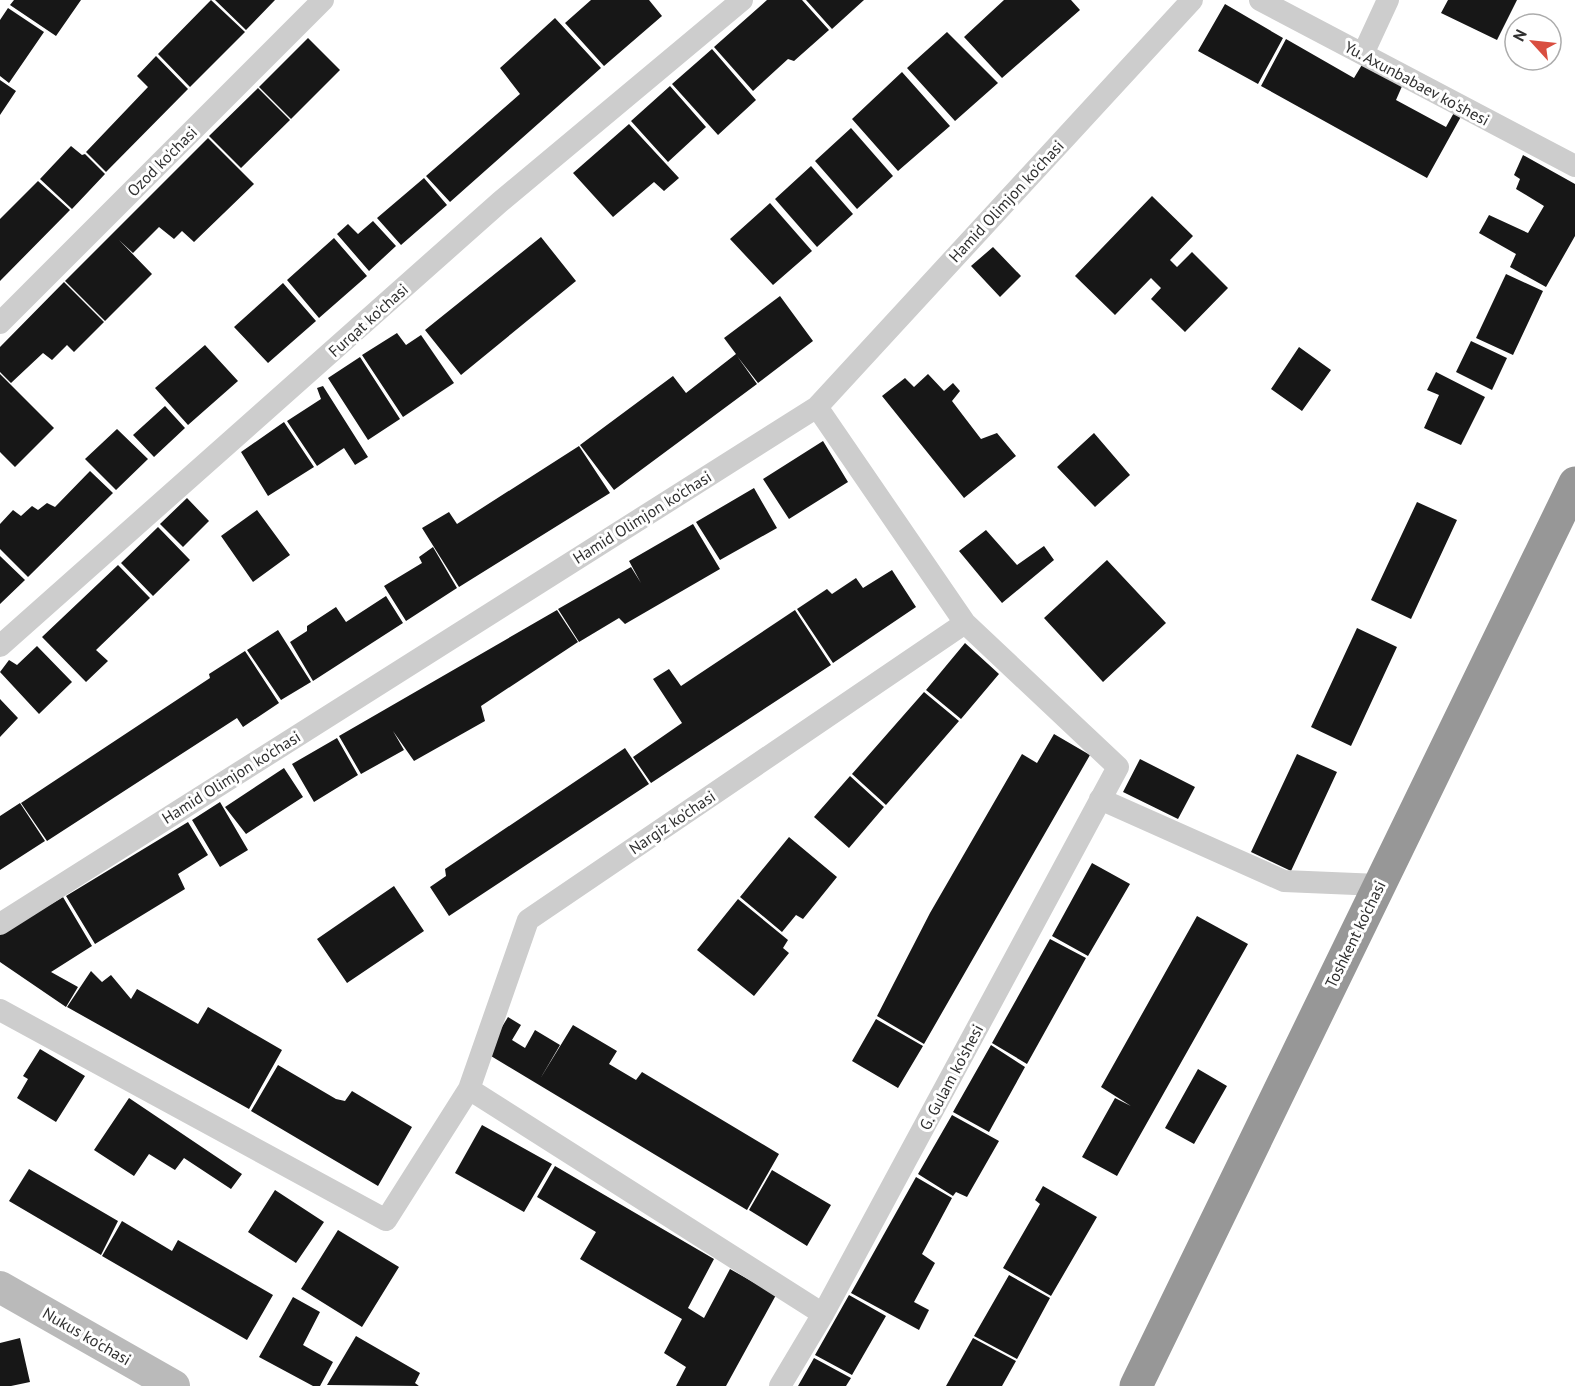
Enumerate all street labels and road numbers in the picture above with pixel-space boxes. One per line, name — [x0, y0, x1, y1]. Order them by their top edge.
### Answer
street label: Yu. Axunbabaev ko'shesi — [1341, 36, 1493, 130]
street label: Ozod ko'chasi — [123, 122, 201, 200]
street label: Hamid Olimjon ko'chasi — [944, 136, 1068, 266]
street label: Furqat ko'chasi — [324, 279, 412, 361]
street label: Hamid Olimjon ko'chasi — [569, 466, 715, 568]
street label: Hamid Olimjon ko'chasi — [158, 726, 304, 828]
street label: Nargiz ko'chasi — [625, 786, 719, 858]
street label: Toshkent ko'chasi — [1320, 877, 1390, 991]
street label: G. Gulam ko'shesi — [915, 1021, 987, 1133]
street label: Nukus ko'chasi — [39, 1303, 135, 1369]

